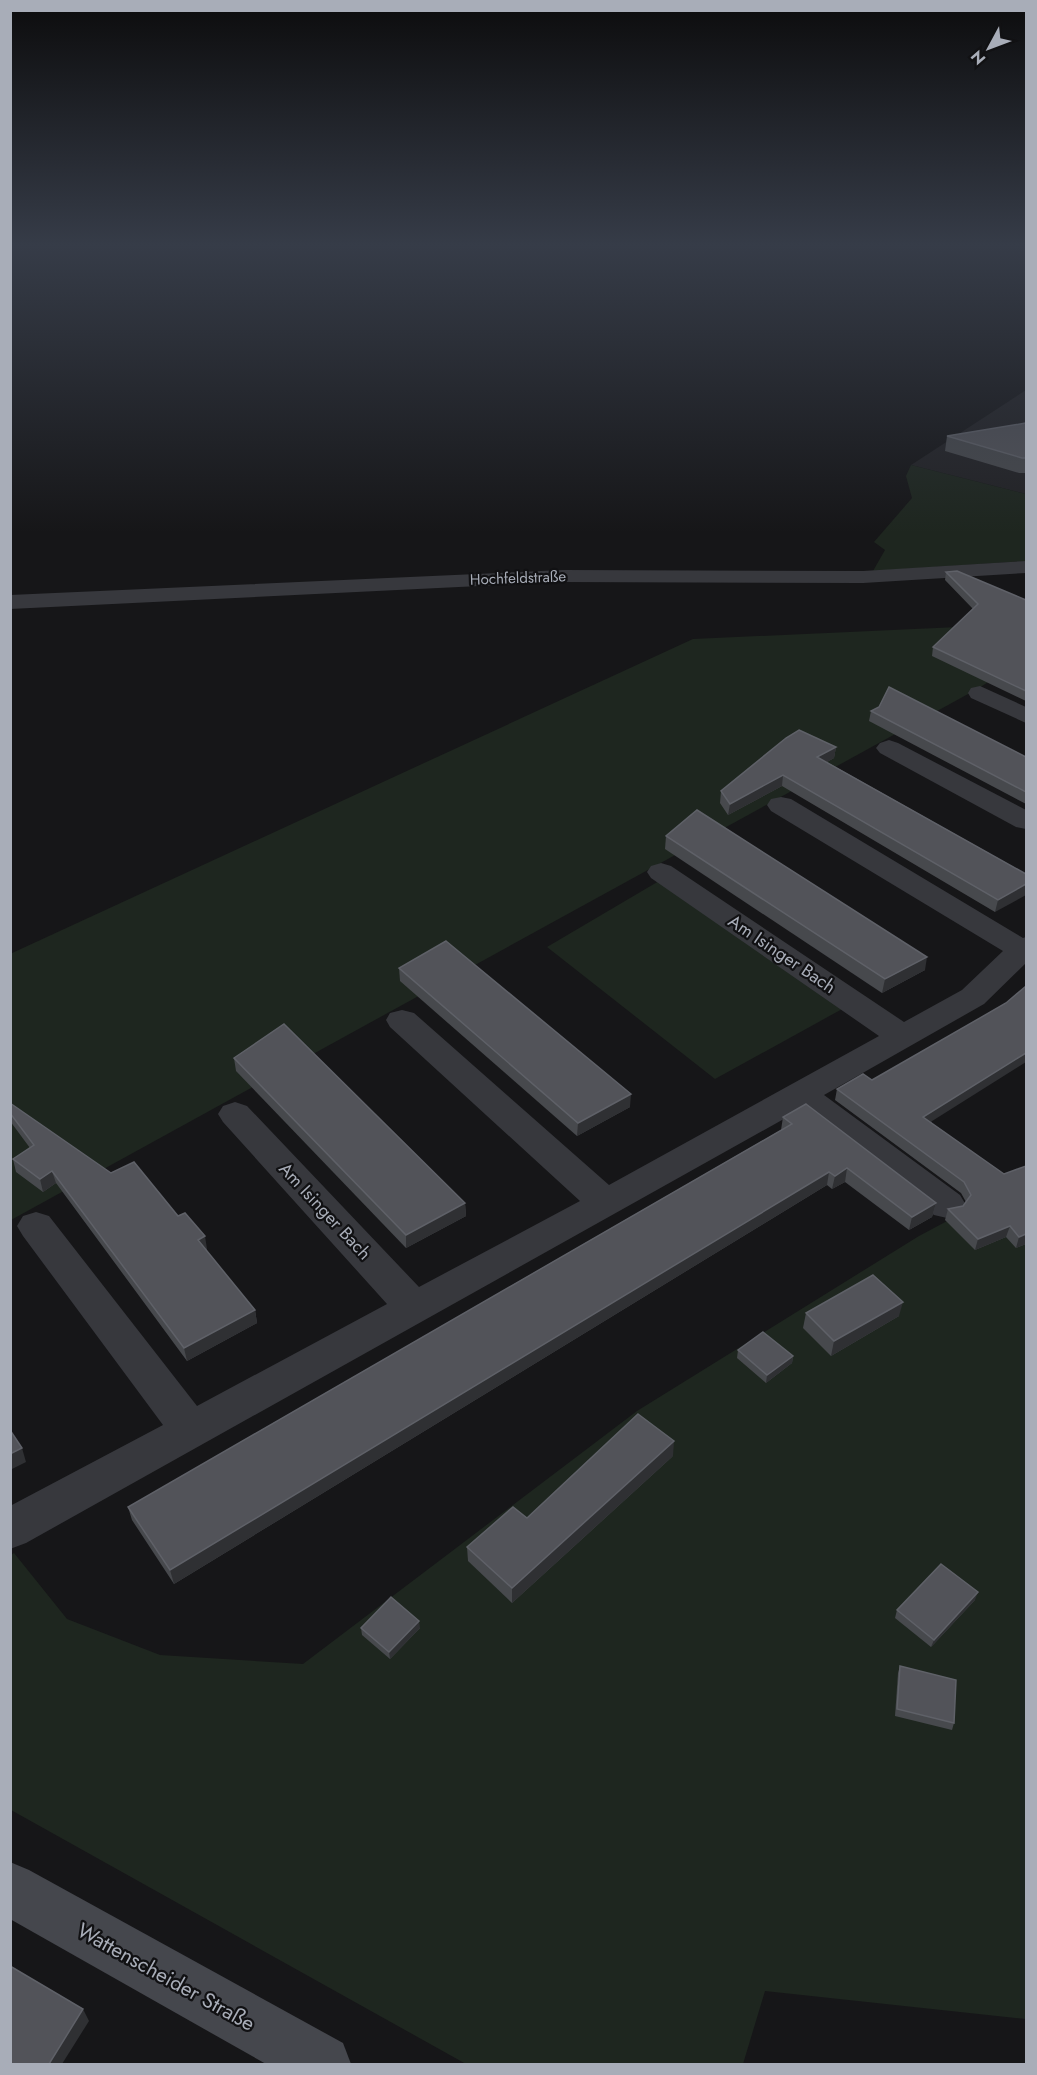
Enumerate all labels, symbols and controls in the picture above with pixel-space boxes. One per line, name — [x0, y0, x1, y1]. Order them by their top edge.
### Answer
north arrow — [959, 18, 1019, 78]
text: N — [965, 45, 991, 70]
street label: Hochfeldstraße — [470, 565, 567, 591]
street label: Am Isinger Bach — [723, 908, 841, 1000]
street label: Am Isinger Bach — [273, 1156, 377, 1266]
street label: Wattenscheider Straße — [72, 1916, 261, 2039]

